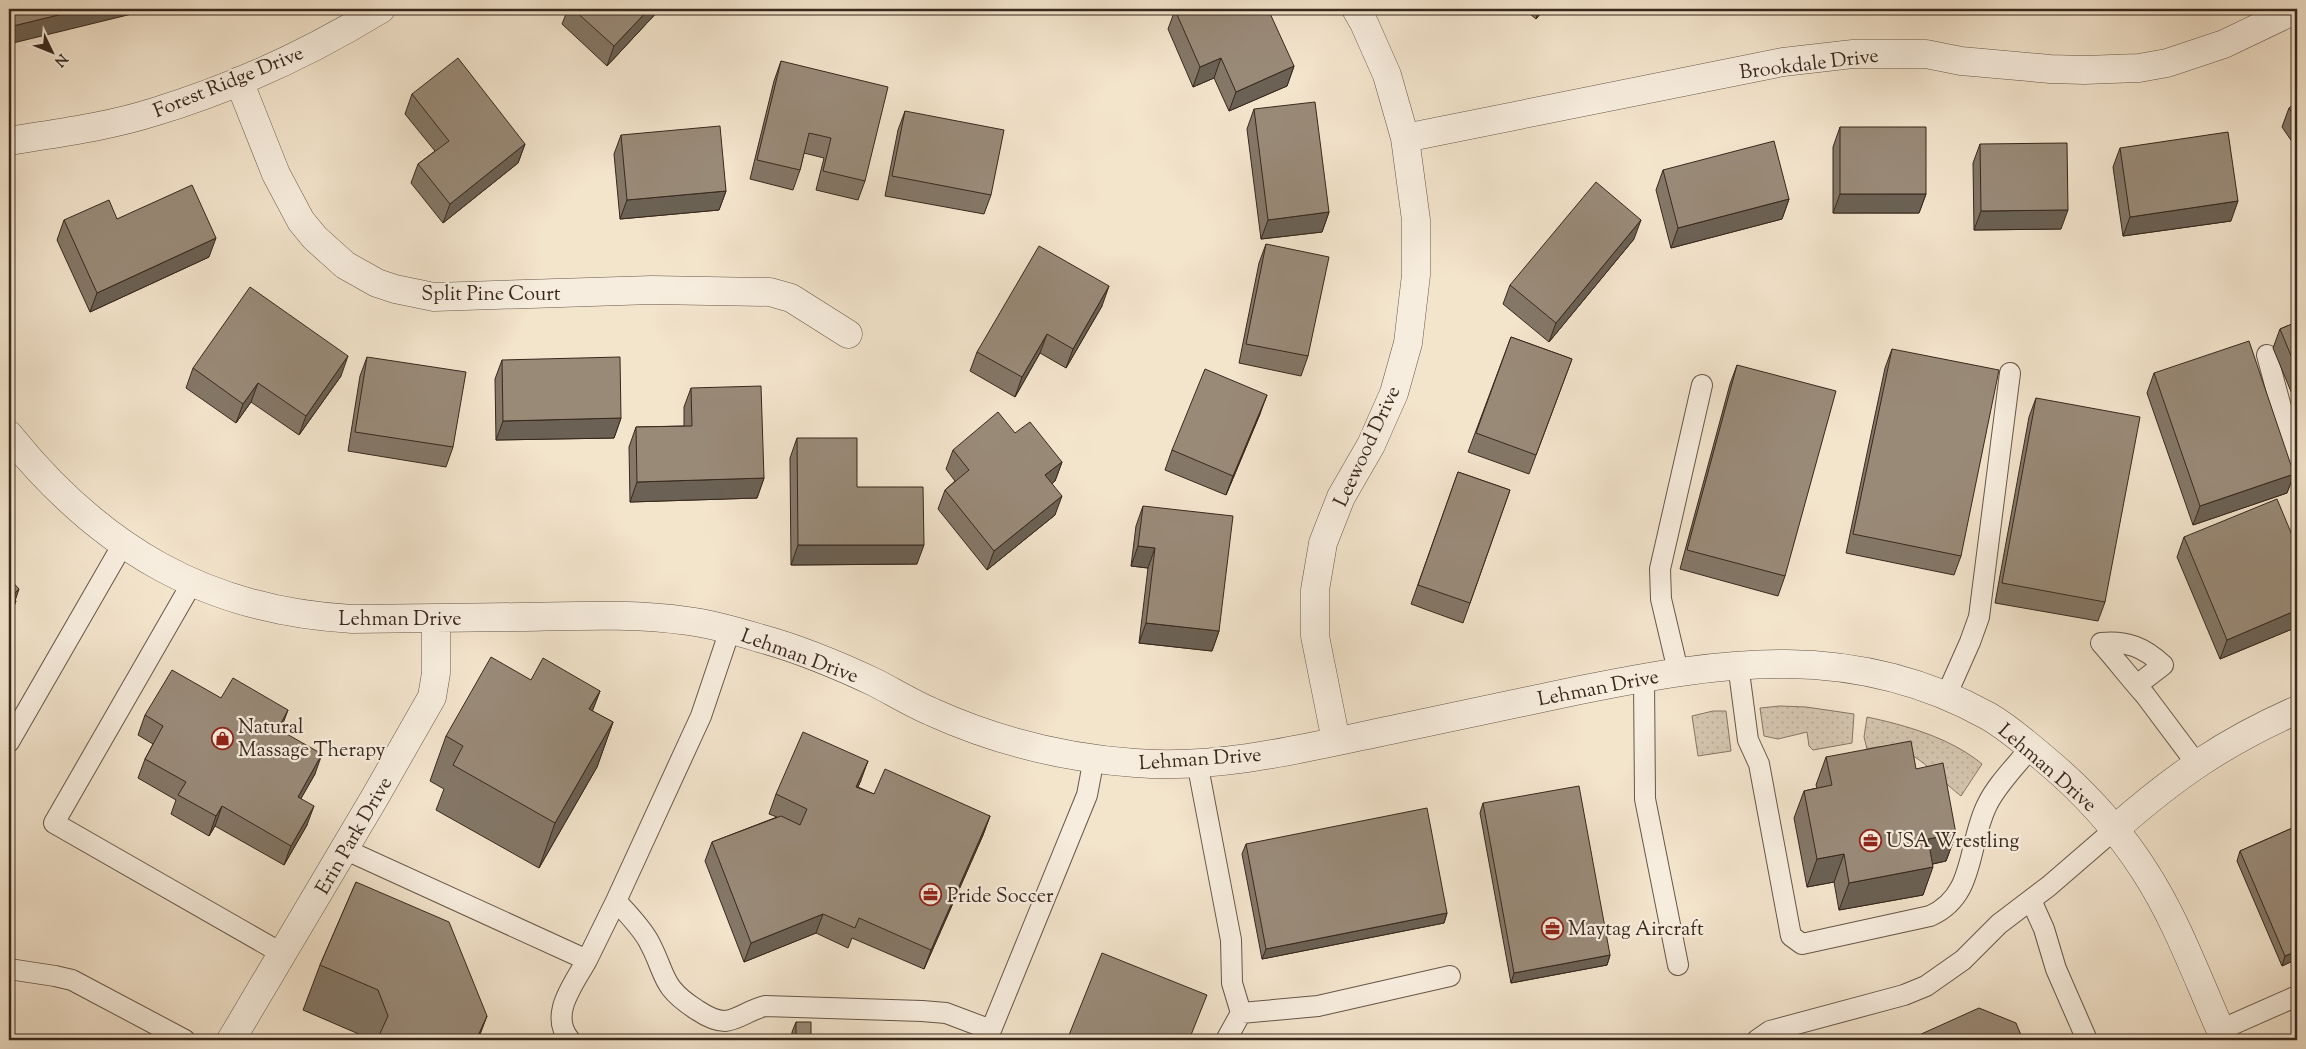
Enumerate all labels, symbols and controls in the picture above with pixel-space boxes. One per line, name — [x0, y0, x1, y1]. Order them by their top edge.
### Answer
north arrow — [28, 28, 78, 78]
street label: Forest Ridge Drive — [149, 40, 308, 127]
street label: Brookdale Drive — [1738, 43, 1881, 88]
text: N — [49, 49, 71, 70]
street label: Split Pine Court — [421, 281, 561, 310]
street label: Leewood Drive — [1328, 382, 1409, 512]
street label: Lehman Drive — [339, 606, 461, 635]
street label: Lehman Drive — [736, 623, 862, 692]
street label: Lehman Drive — [1535, 663, 1662, 715]
place label: Natural Massage Therapy — [238, 714, 385, 766]
street label: Lehman Drive — [1990, 718, 2102, 820]
shop icon: Natural Massage Therapy — [210, 726, 234, 750]
street label: Lehman Drive — [1138, 742, 1263, 779]
street label: Erin Park Drive — [310, 772, 401, 901]
office icon: USA Wrestling — [1858, 828, 1882, 852]
place label: USA Wrestling — [1886, 828, 2020, 857]
office icon: Pride Soccer — [919, 883, 943, 907]
place label: Pride Soccer — [947, 883, 1054, 912]
office icon: Maytag Aircraft — [1540, 916, 1564, 940]
place label: Maytag Aircraft — [1568, 916, 1704, 945]

